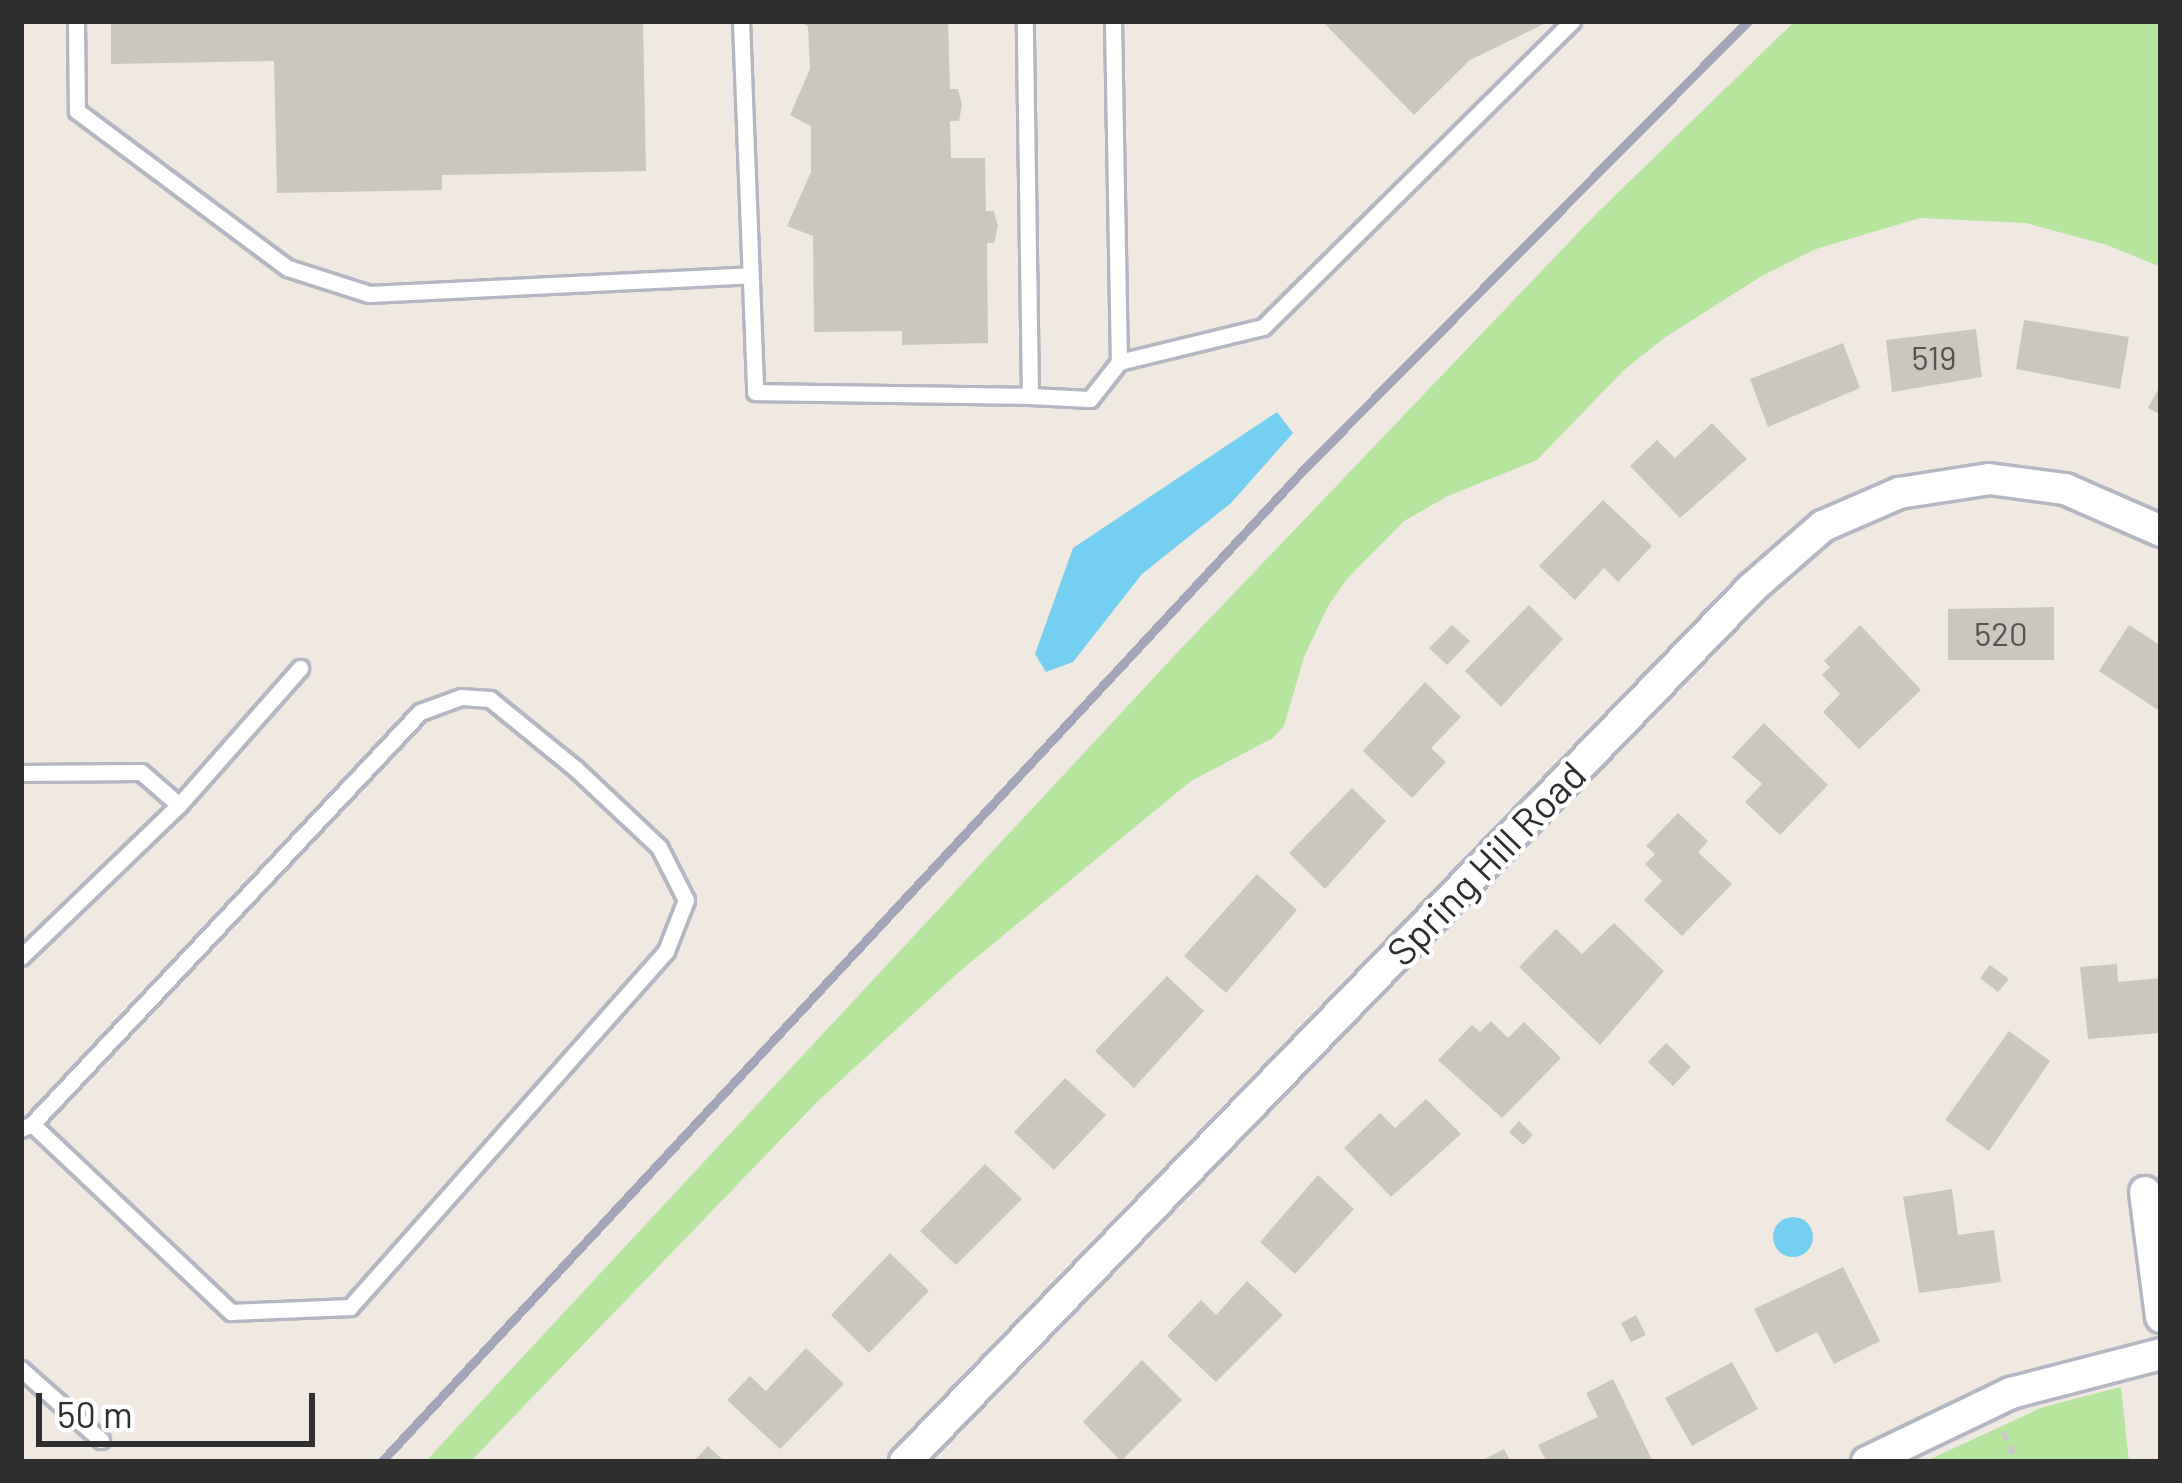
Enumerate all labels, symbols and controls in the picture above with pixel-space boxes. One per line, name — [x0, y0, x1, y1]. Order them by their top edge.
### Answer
house number: 519 — [1912, 338, 1956, 378]
house number: 520 — [1974, 614, 2028, 654]
street label: Spring Hill Road — [1377, 751, 1595, 975]
scale bar — [42, 1369, 321, 1443]
text: 50 m — [57, 1392, 133, 1435]

